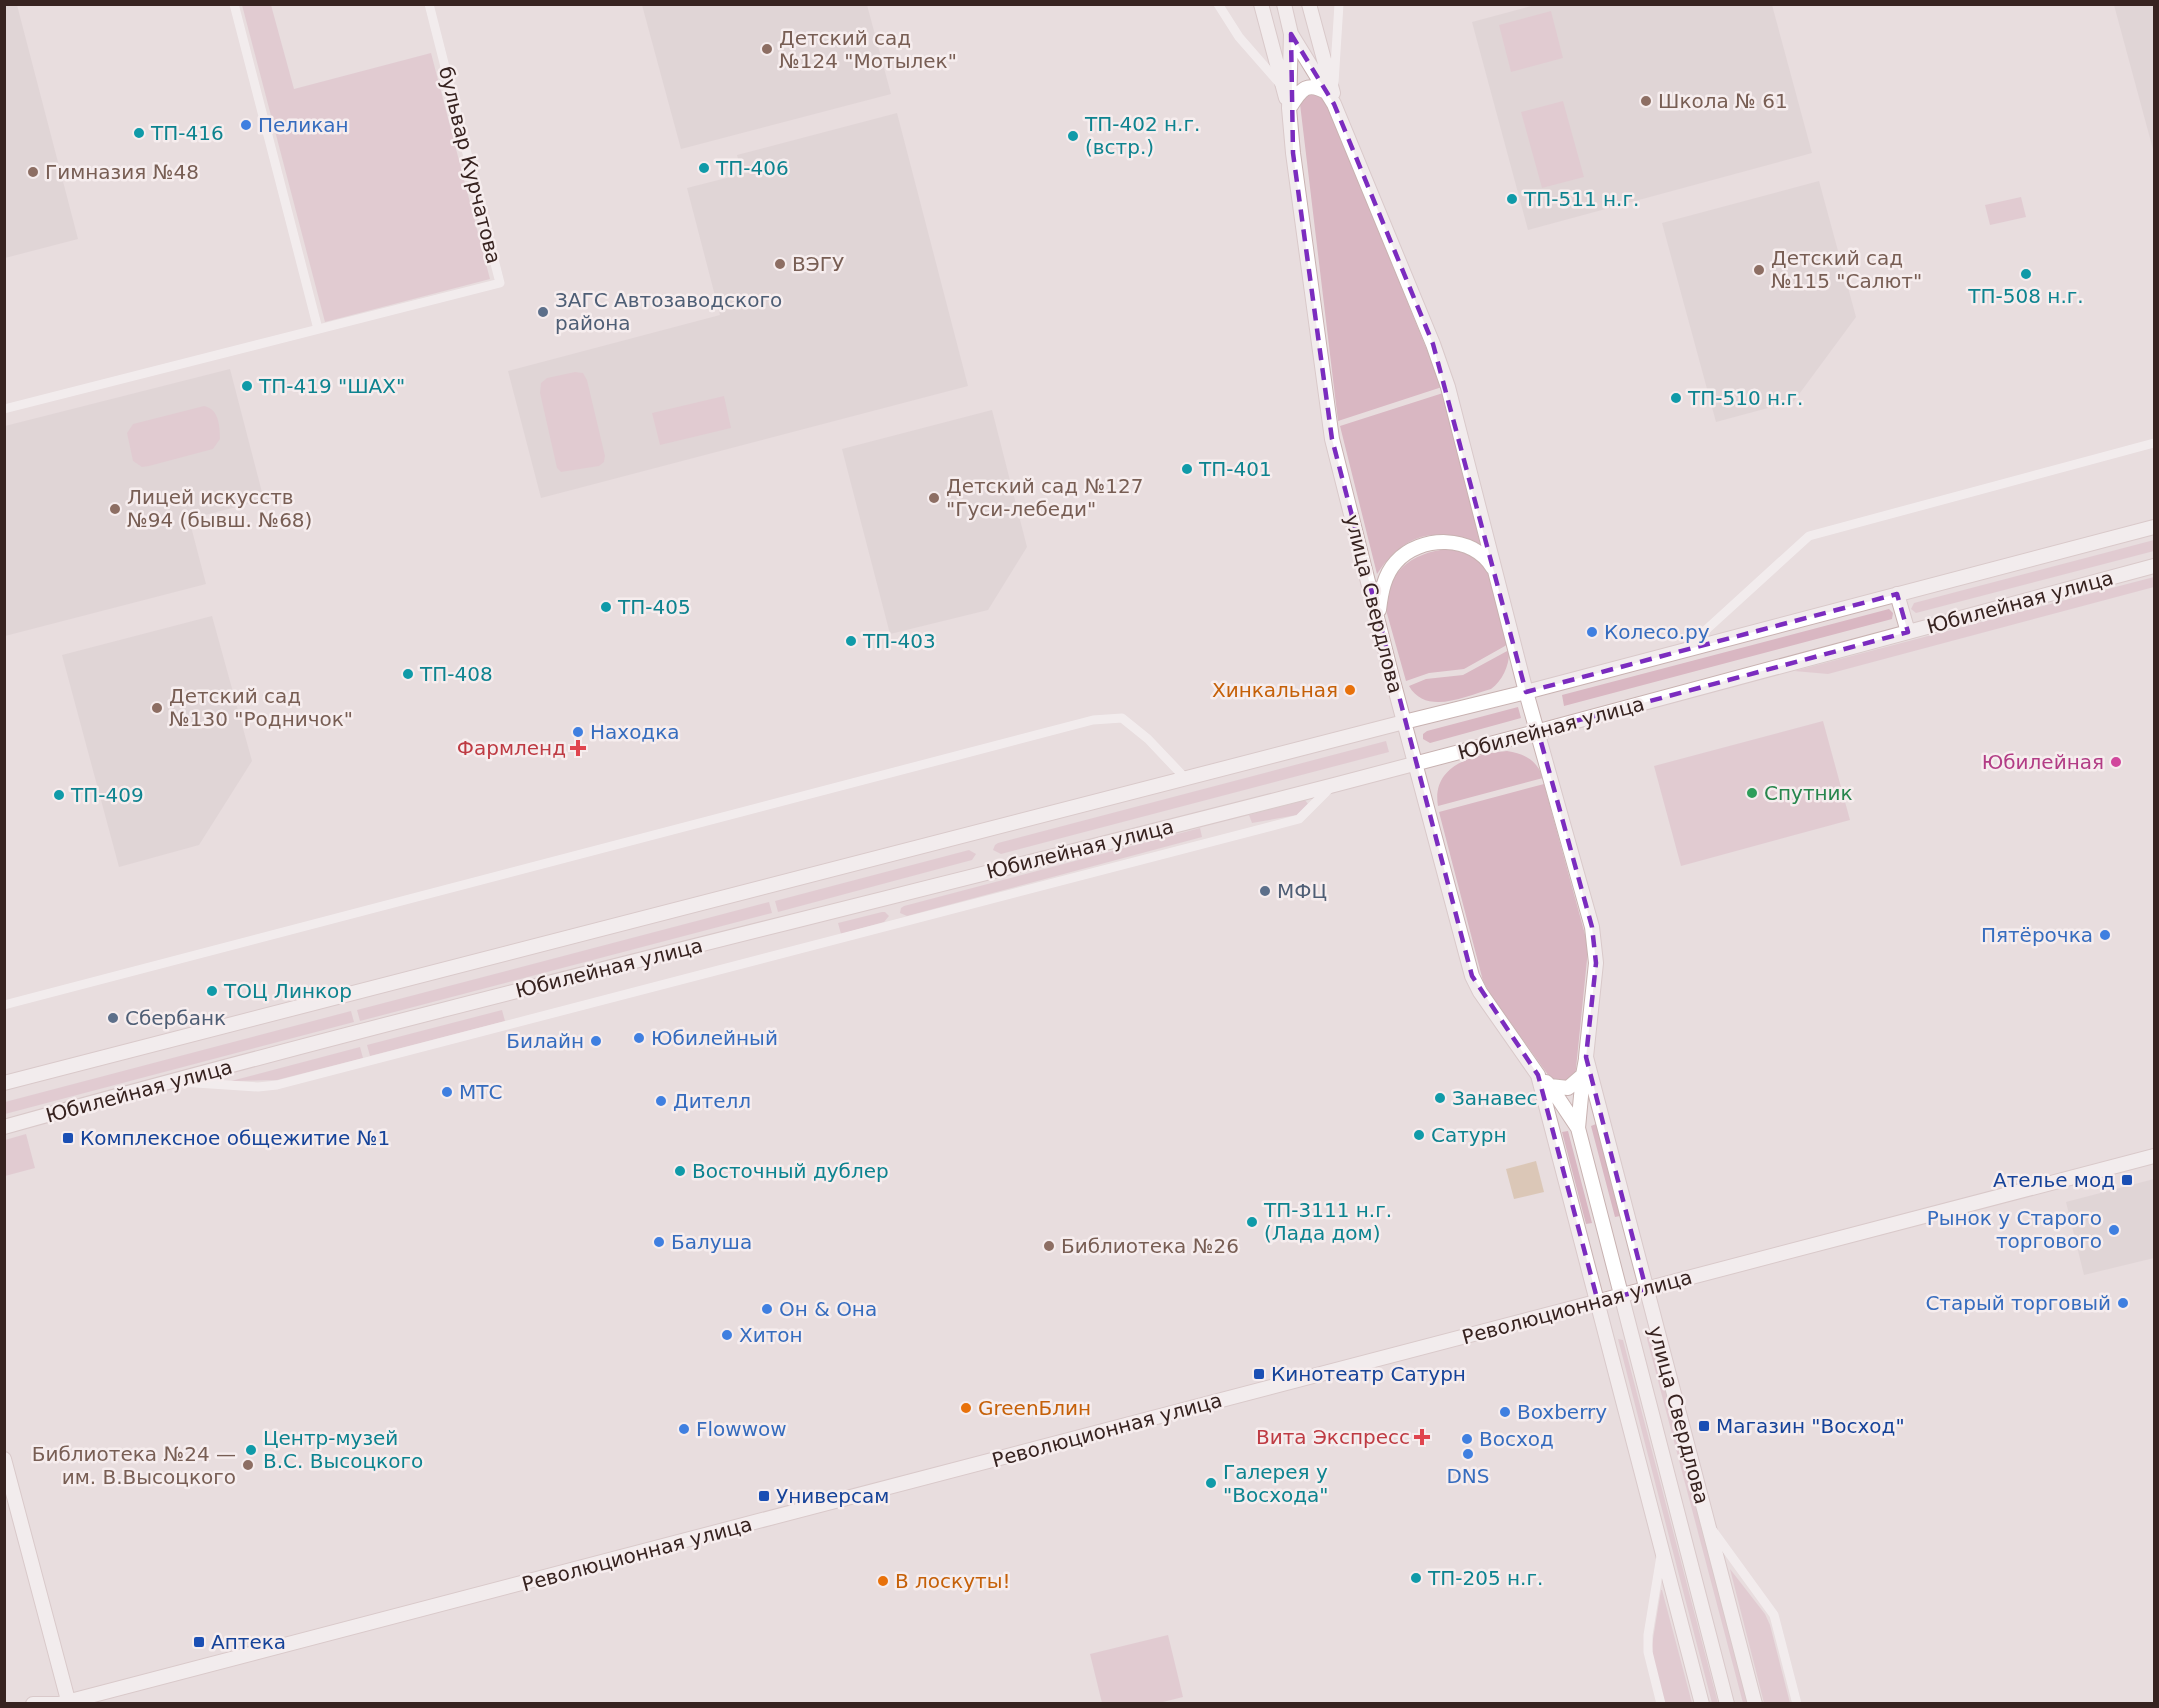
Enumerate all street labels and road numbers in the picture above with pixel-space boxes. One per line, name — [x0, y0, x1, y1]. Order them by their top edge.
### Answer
street label: бульвар Курчатова — [434, 64, 506, 266]
street label: улица Свердлова — [1340, 512, 1408, 696]
street label: Юбилейная улица — [1924, 566, 2116, 638]
street label: Юбилейная улица — [1455, 692, 1647, 764]
street label: Юбилейная улица — [984, 814, 1176, 884]
street label: Юбилейная улица — [513, 933, 705, 1003]
street label: Юбилейная улица — [43, 1055, 235, 1127]
street label: Революционная улица — [1459, 1265, 1695, 1349]
street label: улица Свердлова — [1644, 1323, 1714, 1507]
street label: Революционная улица — [989, 1388, 1225, 1472]
street label: Революционная улица — [519, 1512, 755, 1596]

